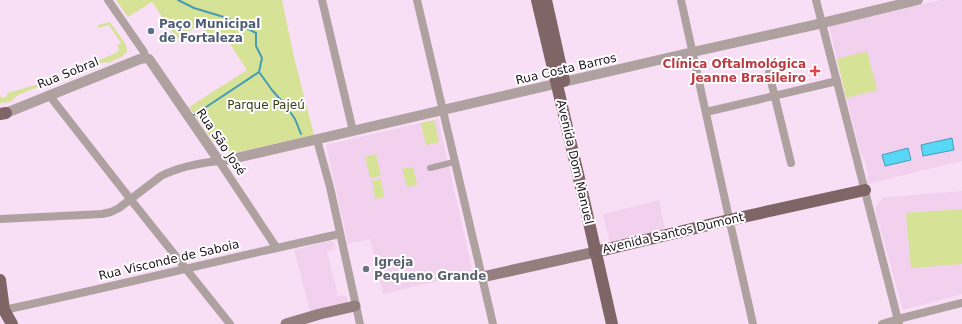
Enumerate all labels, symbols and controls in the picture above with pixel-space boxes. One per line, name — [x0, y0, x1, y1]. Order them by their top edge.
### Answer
place label: Paço Municipal de Fortaleza — [159, 17, 260, 45]
marker: Paço Municipal de Fortaleza — [146, 26, 156, 36]
street label: Rua Costa Barros — [514, 51, 618, 87]
street label: Rua Sobral — [35, 54, 101, 92]
place label: Clínica Oftalmológica Jeanne Brasileiro — [663, 57, 806, 85]
marker: Clínica Oftalmológica Jeanne Brasileiro — [809, 65, 821, 77]
park label: Parque Pajeú — [227, 98, 305, 112]
street label: Avenida Dom Manuel — [554, 98, 596, 226]
street label: Rua São José — [194, 106, 248, 178]
street label: Avenida Santos Dumont — [601, 210, 745, 256]
street label: Rua Visconde de Saboia — [97, 237, 241, 283]
place label: Igreja Pequeno Grande — [374, 255, 486, 283]
marker: Igreja Pequeno Grande — [361, 264, 371, 274]

